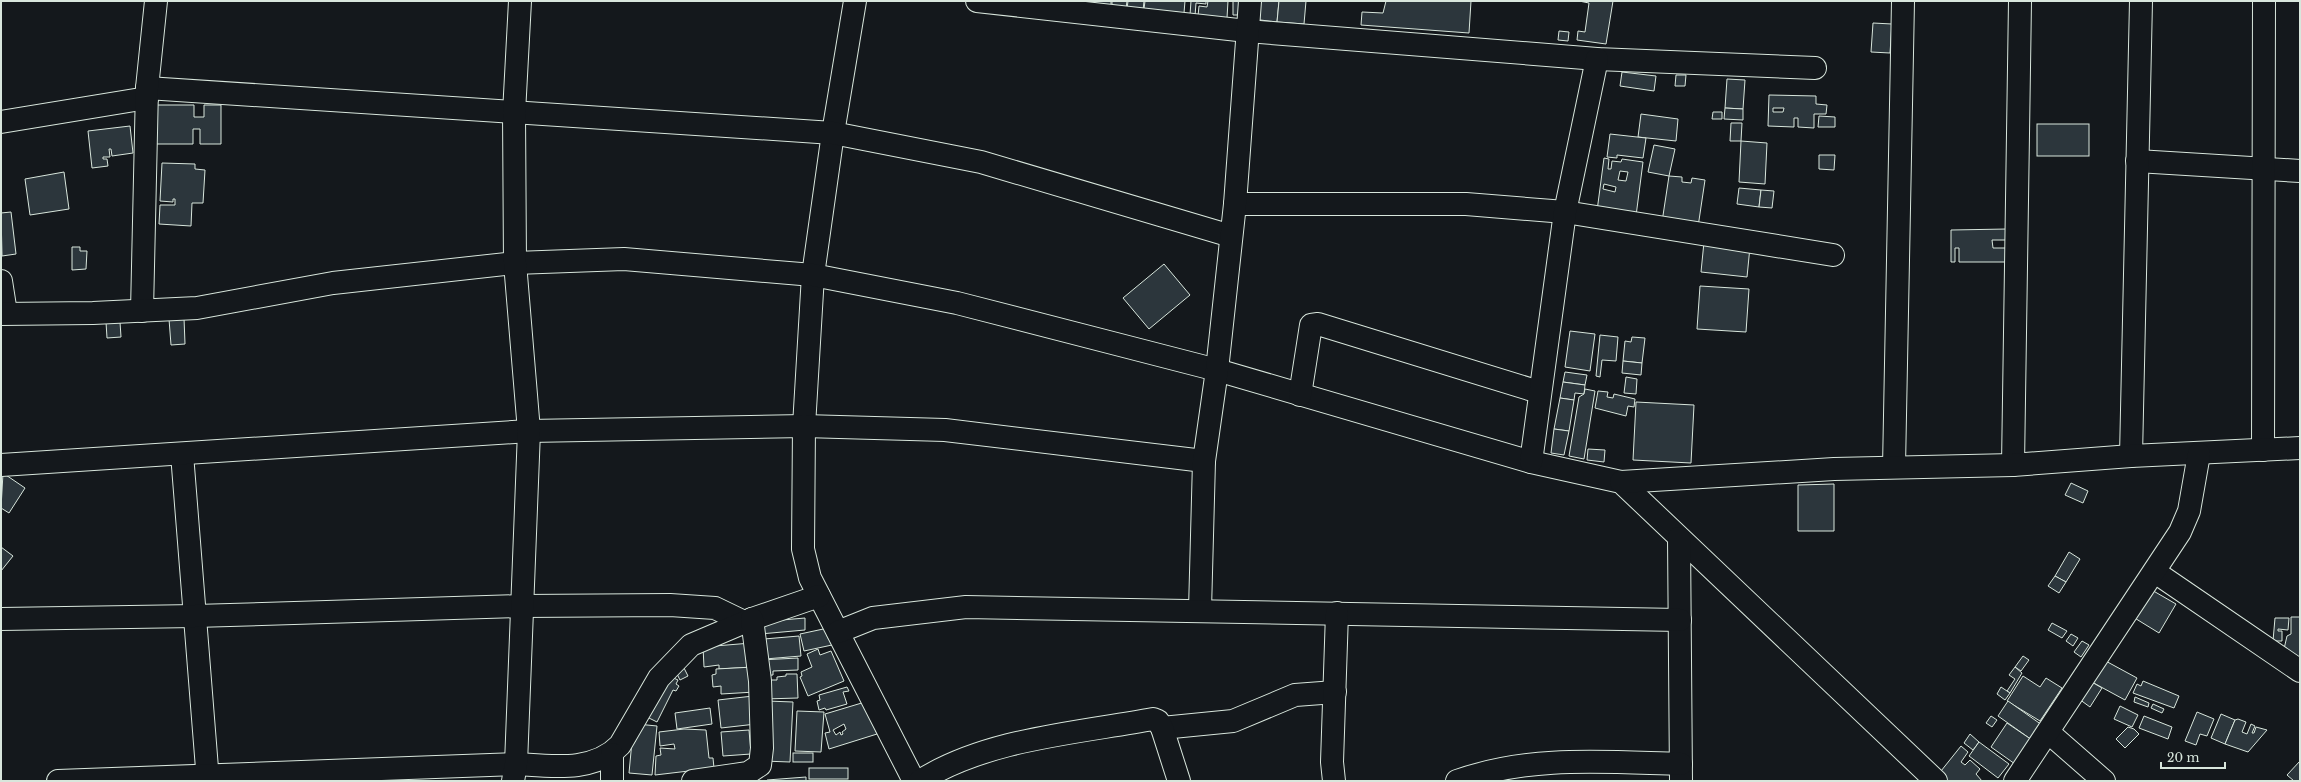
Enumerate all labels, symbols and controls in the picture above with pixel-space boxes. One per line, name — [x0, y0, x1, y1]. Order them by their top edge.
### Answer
scale bar — [2161, 744, 2225, 770]
text: 20 m — [2167, 750, 2199, 765]

